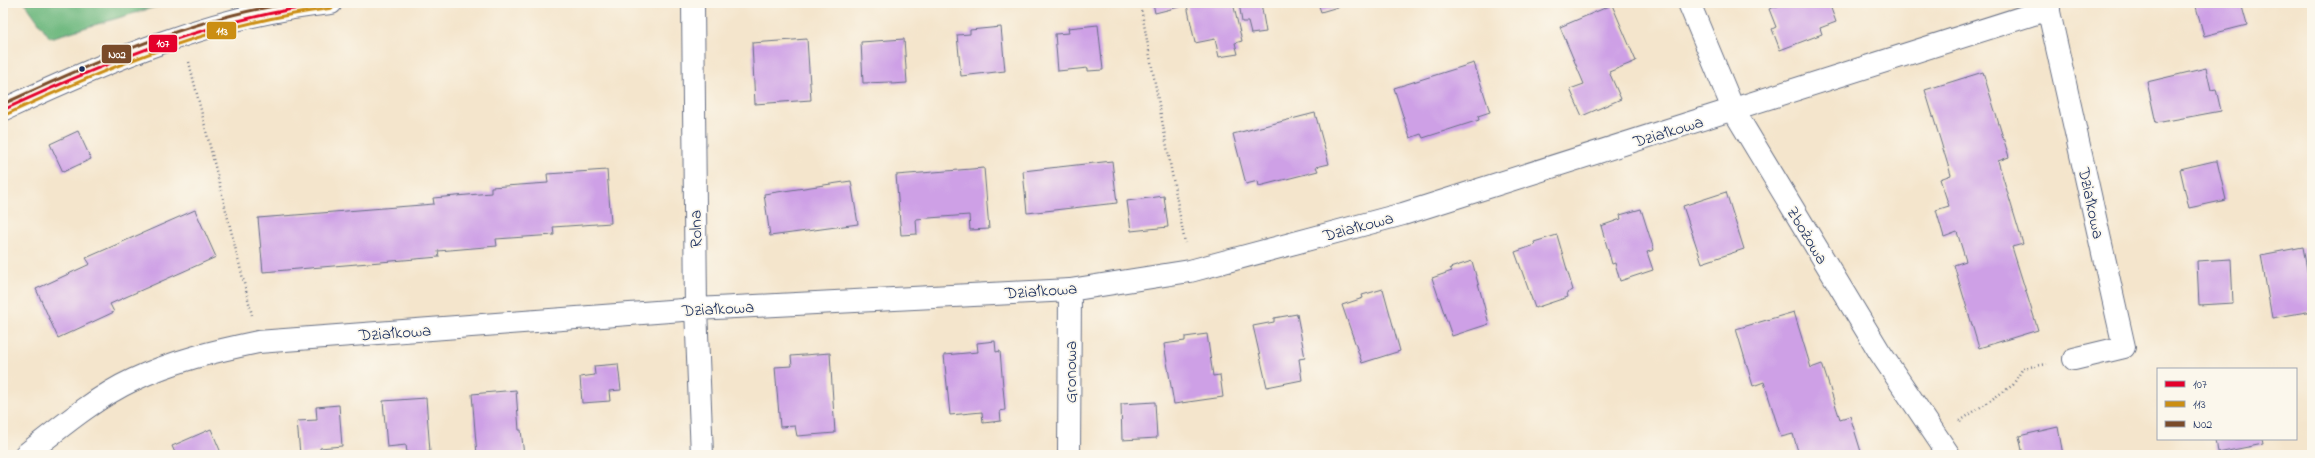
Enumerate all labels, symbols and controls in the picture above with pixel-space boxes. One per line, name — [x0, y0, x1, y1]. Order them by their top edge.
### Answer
line badge: 113 — [206, 21, 237, 40]
text: 113 — [216, 24, 228, 40]
line badge: 107 — [148, 34, 178, 53]
text: 107 — [157, 36, 170, 52]
line badge: N02 — [101, 44, 132, 64]
text: N02 — [108, 47, 126, 63]
unlabelled marker — [77, 64, 87, 74]
street label: Działkowa — [1629, 110, 1707, 155]
street label: Działkowa — [2071, 164, 2110, 241]
street label: Zbożowa — [1780, 202, 1834, 270]
street label: Działkowa — [1319, 206, 1397, 249]
street label: Rolna — [684, 210, 709, 248]
street label: Działkowa — [1003, 277, 1078, 307]
street label: Działkowa — [680, 295, 755, 324]
street label: Działkowa — [357, 319, 432, 349]
street label: Gronowa — [1059, 341, 1084, 403]
legend — [2157, 368, 2297, 440]
text: 107 — [2193, 376, 2207, 394]
text: 113 — [2193, 396, 2206, 414]
text: N02 — [2193, 416, 2212, 434]

